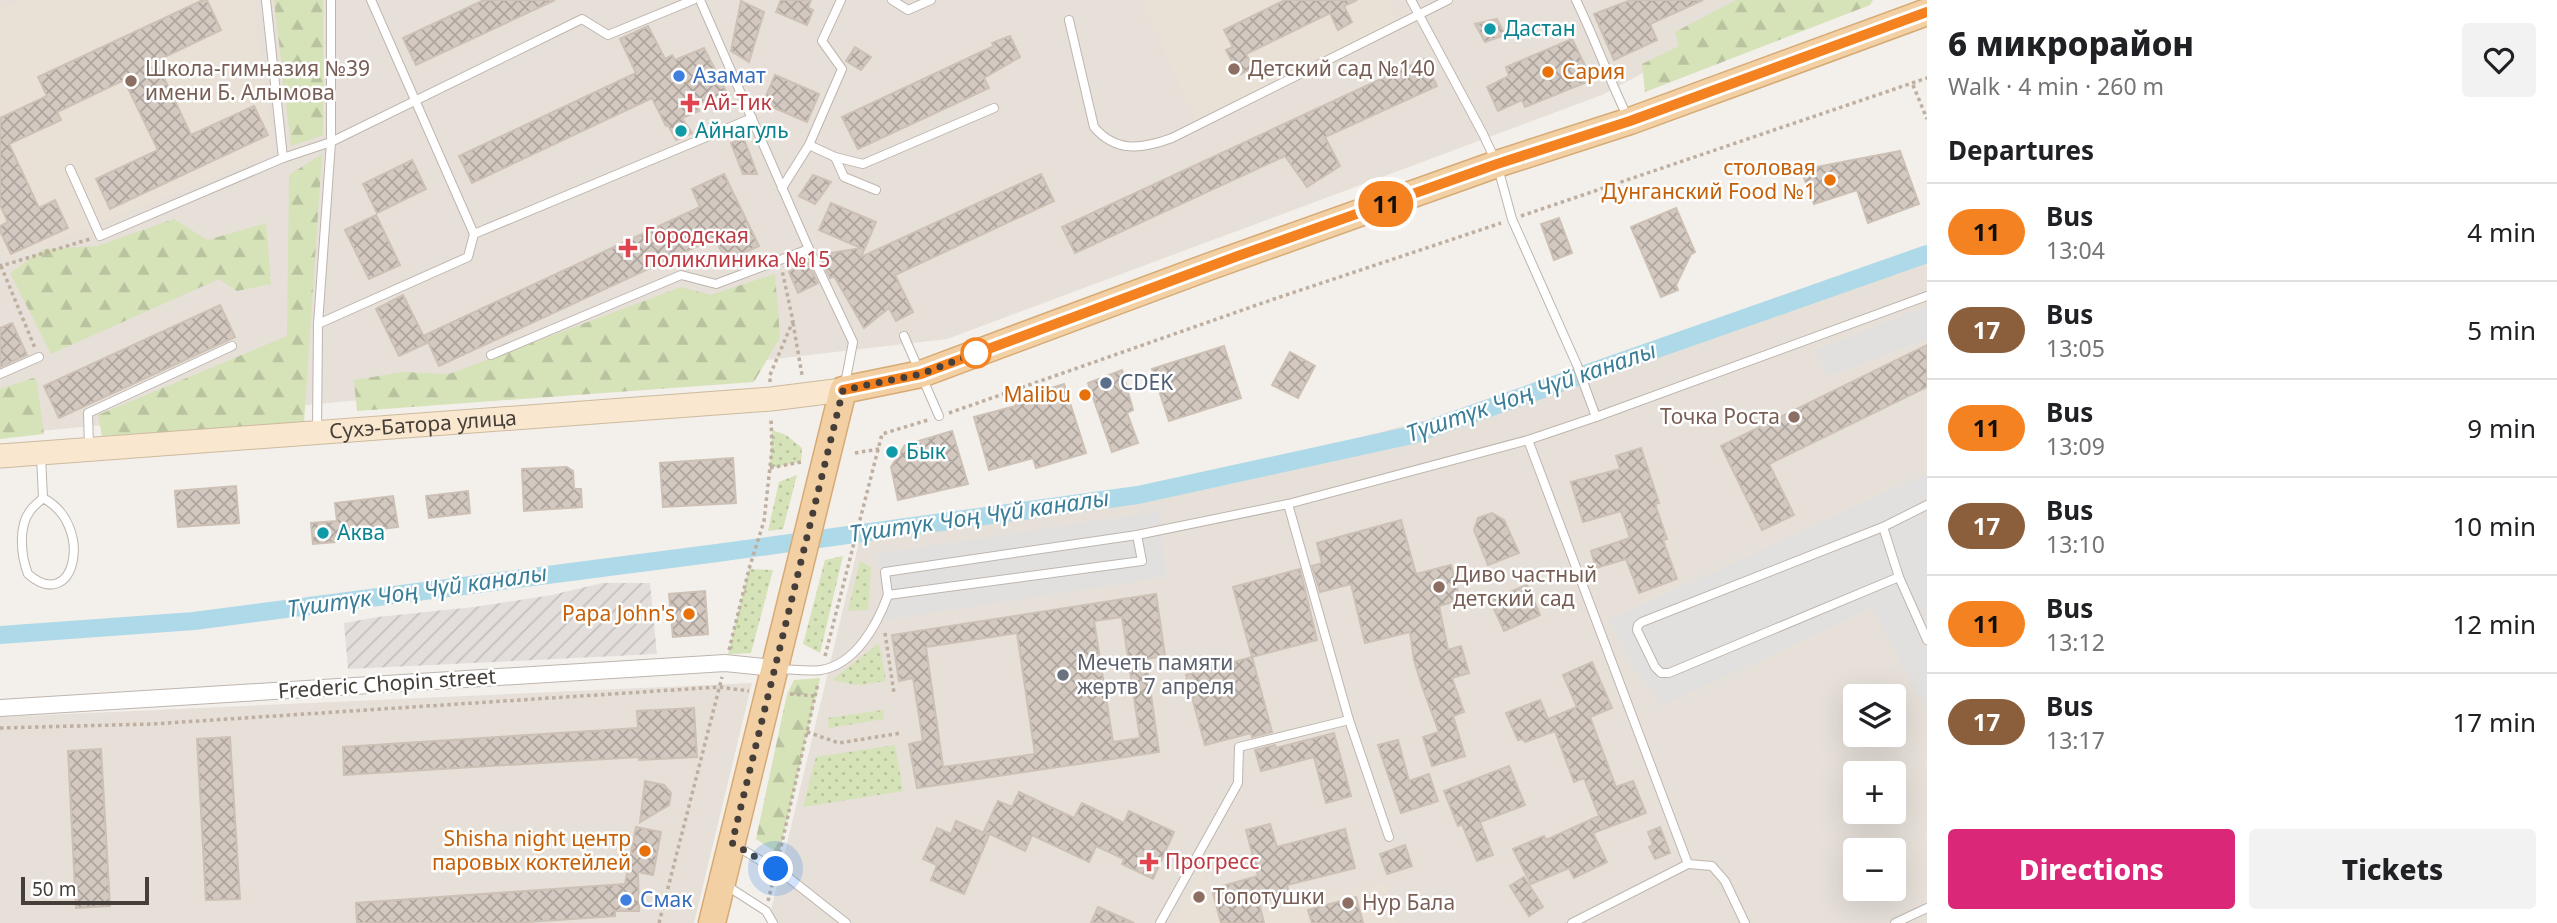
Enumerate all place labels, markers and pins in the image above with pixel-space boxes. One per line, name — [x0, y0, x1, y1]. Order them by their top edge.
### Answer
place label: Дастан — [1504, 14, 1576, 42]
marker: Дастан — [1482, 21, 1498, 37]
place label: Школа-гимназия №39 имени Б. Алымова — [145, 54, 370, 106]
place label: Детский сад №140 — [1248, 54, 1435, 82]
place label: Сария — [1562, 57, 1625, 85]
place label: Азамат — [693, 61, 766, 89]
marker: Детский сад №140 — [1226, 61, 1242, 77]
marker: Сария — [1540, 64, 1556, 80]
marker: Азамат — [671, 68, 687, 84]
marker: Школа-гимназия №39 имени Б. Алымова — [123, 73, 139, 89]
place label: Ай-Тик — [704, 88, 772, 116]
marker: Ай-Тик — [682, 95, 698, 111]
place label: Айнагуль — [695, 116, 789, 144]
marker: Айнагуль — [673, 123, 689, 139]
place label: столовая Дунганский Food №1 — [1602, 153, 1816, 205]
marker: столовая Дунганский Food №1 — [1822, 172, 1838, 188]
place label: Городская поликлиника №15 — [644, 221, 830, 273]
marker: Городская поликлиника №15 — [618, 238, 638, 258]
unlabelled marker — [961, 338, 991, 368]
place label: CDEK — [1120, 368, 1173, 396]
marker: CDEK — [1098, 375, 1114, 391]
place label: Malibu — [1003, 380, 1071, 408]
marker: Malibu — [1077, 387, 1093, 403]
place label: Точка Роста — [1660, 402, 1780, 430]
marker: Точка Роста — [1786, 409, 1802, 425]
place label: Бык — [906, 437, 946, 465]
marker: Бык — [884, 444, 900, 460]
place label: Аква — [337, 518, 385, 546]
marker: Аква — [315, 525, 331, 541]
place label: Диво частный детский сад — [1453, 560, 1597, 612]
marker: Диво частный детский сад — [1431, 579, 1447, 595]
place label: Papa John's — [562, 599, 675, 627]
marker: Papa John's — [681, 606, 697, 622]
place label: Мечеть памяти жертв 7 апреля — [1077, 648, 1234, 700]
marker: Мечеть памяти жертв 7 апреля — [1055, 667, 1071, 683]
place label: Shisha night центр паровых коктейлей — [432, 824, 631, 876]
marker: Shisha night центр паровых коктейлей — [637, 843, 653, 859]
place label: Прогресс — [1165, 847, 1260, 875]
marker: Прогресс — [1139, 852, 1159, 872]
place label: Топотушки — [1213, 882, 1325, 910]
place label: Смак — [640, 885, 692, 913]
place label: Нур Бала — [1362, 888, 1455, 916]
marker: Топотушки — [1191, 889, 1207, 905]
marker: Смак — [618, 892, 634, 908]
marker: Нур Бала — [1340, 895, 1356, 911]

